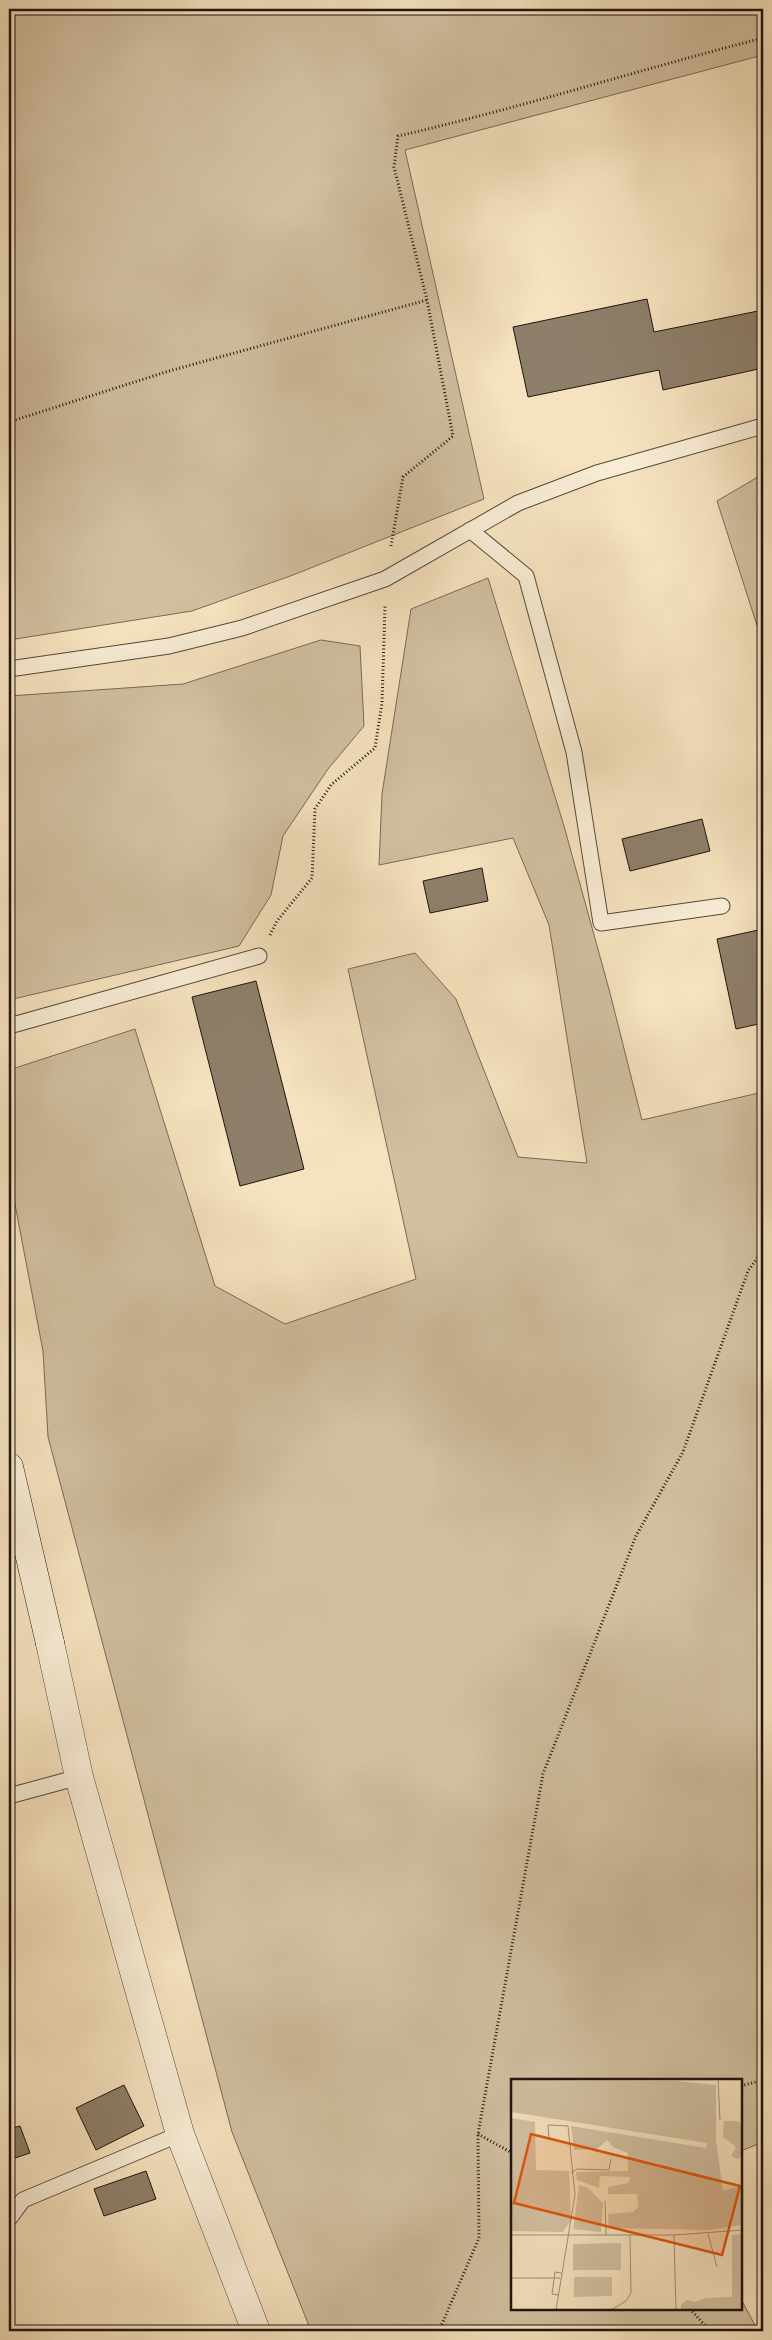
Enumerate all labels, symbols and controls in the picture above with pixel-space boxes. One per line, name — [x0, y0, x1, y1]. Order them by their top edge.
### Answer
inset map — [511, 2079, 742, 2310]

